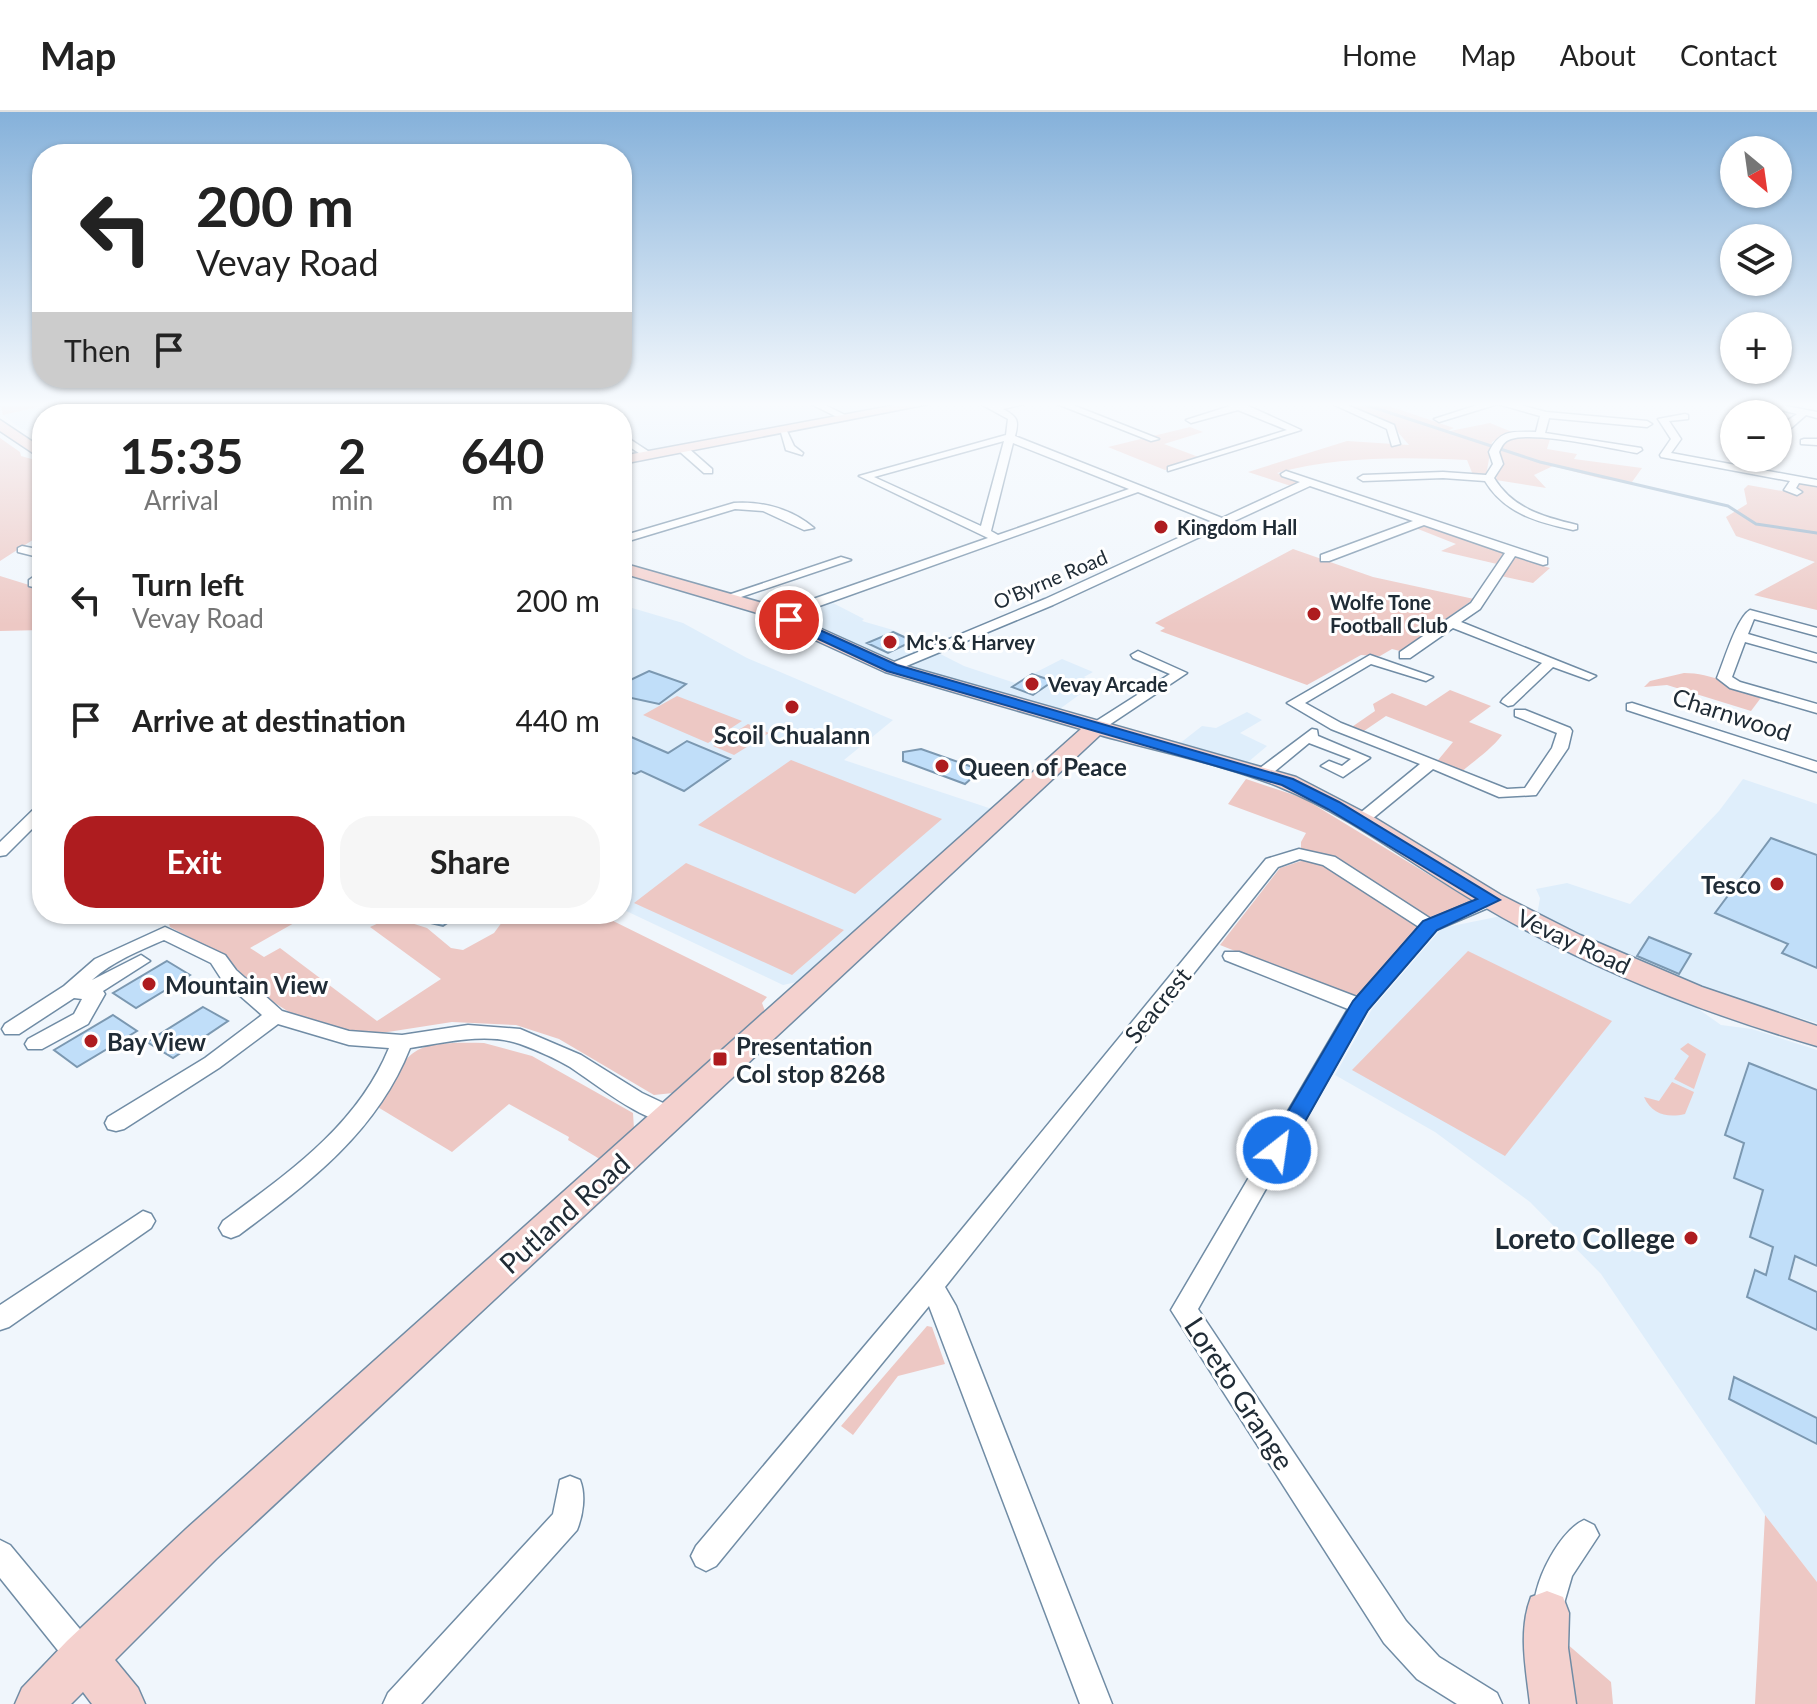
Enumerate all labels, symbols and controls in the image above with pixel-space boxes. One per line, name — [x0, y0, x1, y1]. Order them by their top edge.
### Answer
text: Map — [40, 32, 116, 78]
text: Home — [1342, 38, 1417, 72]
text: Map — [1461, 38, 1516, 72]
text: About — [1560, 38, 1636, 72]
text: Contact — [1680, 38, 1777, 72]
north arrow — [1720, 136, 1792, 208]
map controls — [1720, 136, 1792, 472]
text: 200 m — [196, 172, 354, 239]
icon: left — [64, 176, 168, 280]
button: layers — [1720, 224, 1792, 296]
text: Vevay Road — [196, 240, 379, 284]
button: + — [1720, 312, 1792, 384]
icon: arrive — [147, 328, 191, 372]
text: Then — [64, 332, 131, 368]
button: − — [1720, 400, 1792, 472]
text: 15:35 — [120, 427, 243, 484]
text: 2 — [338, 427, 366, 484]
text: 640 — [461, 427, 544, 484]
text: Arrival — [144, 484, 219, 516]
text: min — [331, 484, 373, 516]
text: m — [492, 484, 513, 516]
place label: Kingdom Hall — [1177, 515, 1297, 539]
marker: Kingdom Hall — [1152, 518, 1170, 536]
street label: O'Byrne Road — [989, 544, 1111, 614]
text: Turn left — [132, 566, 244, 602]
icon: left — [64, 578, 108, 622]
text: 200 m — [515, 582, 600, 618]
pin — [755, 586, 823, 654]
place label: Wolfe Tone Football Club — [1330, 590, 1448, 637]
icon: arrive — [767, 598, 811, 642]
text: Vevay Road — [132, 602, 264, 634]
marker: Wolfe Tone Football Club — [1305, 605, 1323, 623]
place label: Mc's & Harvey — [906, 630, 1036, 654]
marker: Mc's & Harvey — [881, 633, 899, 651]
place label: Vevay Arcade — [1047, 672, 1168, 696]
marker: Vevay Arcade — [1023, 675, 1041, 693]
street label: Charnwood — [1669, 681, 1795, 747]
icon: arrive — [64, 698, 108, 742]
marker: Scoil Chualann — [783, 698, 801, 716]
text: Arrive at destination — [132, 702, 406, 738]
text: 440 m — [515, 702, 600, 738]
place label: Scoil Chualann — [714, 720, 870, 749]
place label: Queen of Peace — [958, 752, 1127, 781]
marker: Queen of Peace — [933, 757, 951, 775]
button: Exit — [64, 816, 324, 908]
button: Share — [340, 816, 600, 908]
place label: Tesco — [1701, 870, 1761, 899]
marker: Tesco — [1768, 875, 1786, 893]
street label: Vevay Road — [1513, 902, 1635, 980]
street label: Seacrest — [1118, 961, 1196, 1049]
place label: Mountain View — [165, 970, 329, 999]
marker: Mountain View — [140, 975, 158, 993]
place label: Bay View — [107, 1027, 207, 1056]
place label: Presentation Col stop 8268 — [736, 1031, 886, 1088]
marker: Bay View — [82, 1032, 100, 1050]
marker: Presentation Col stop 8268 — [711, 1050, 729, 1068]
position arrow — [1235, 1108, 1319, 1192]
street label: Putland Road — [492, 1146, 636, 1280]
place label: Loreto College — [1494, 1221, 1675, 1255]
marker: Loreto College — [1682, 1229, 1700, 1247]
street label: Loreto Grange — [1178, 1310, 1302, 1476]

